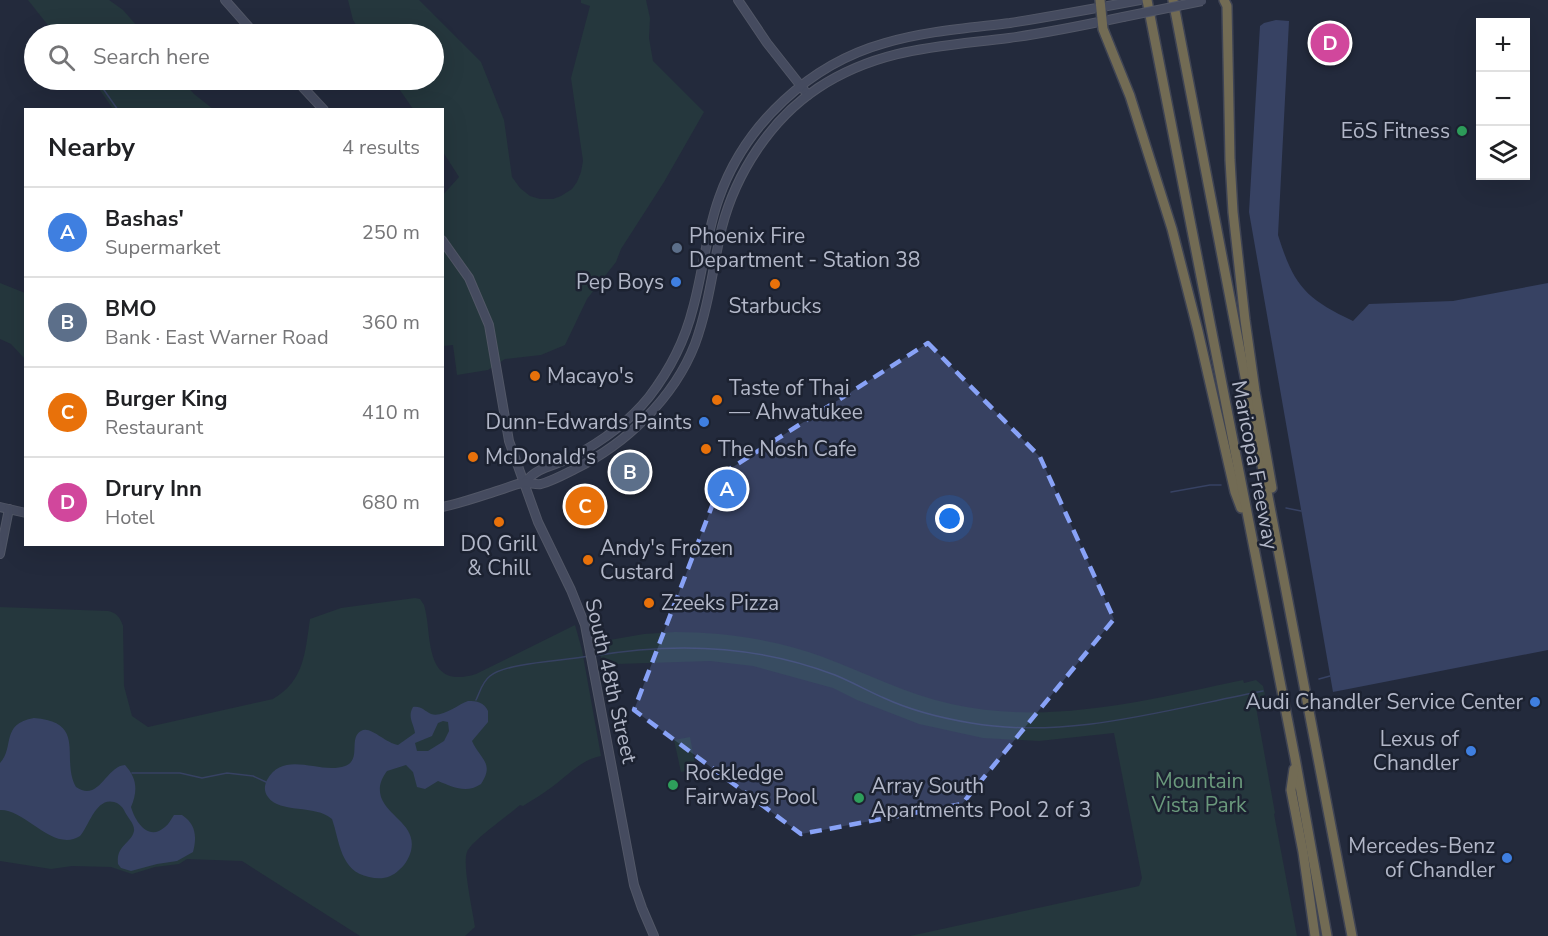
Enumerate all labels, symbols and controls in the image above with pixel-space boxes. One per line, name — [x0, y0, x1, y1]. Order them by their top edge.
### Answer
map controls — [1476, 18, 1530, 180]
button: + — [1476, 18, 1530, 72]
pin: D — [1310, 20, 1350, 66]
search box — [24, 24, 444, 90]
icon: search — [45, 41, 78, 74]
text: Search here — [93, 42, 210, 72]
button: − — [1476, 72, 1530, 126]
place label: EōS Fitness — [1341, 117, 1450, 145]
marker: EōS Fitness — [1455, 124, 1469, 138]
button: layers — [1476, 126, 1530, 180]
text: Nearby — [48, 130, 135, 165]
text: 4 results — [342, 134, 420, 161]
text: Bashas' — [105, 204, 184, 234]
text: A — [60, 219, 75, 246]
text: 250 m — [362, 219, 420, 246]
place label: Phoenix Fire Department - Station 38 — [689, 222, 920, 274]
text: Supermarket — [105, 234, 220, 261]
marker: Phoenix Fire Department - Station 38 — [670, 241, 684, 255]
place label: Pep Boys — [576, 268, 664, 296]
marker: Pep Boys — [669, 275, 683, 289]
marker: Starbucks — [768, 277, 782, 291]
place label: Starbucks — [728, 292, 822, 320]
text: BMO — [105, 294, 157, 324]
text: B — [61, 309, 74, 336]
text: 360 m — [362, 309, 420, 336]
text: Bank · East Warner Road — [105, 324, 329, 351]
place label: Macayo's — [547, 362, 634, 390]
marker: Macayo's — [528, 369, 542, 383]
place label: Taste of Thai — Ahwatukee — [729, 374, 863, 426]
street label: Maricopa Freeway — [1225, 378, 1285, 552]
text: Burger King — [105, 384, 227, 414]
marker: Taste of Thai — Ahwatukee — [710, 393, 724, 407]
text: C — [61, 399, 74, 426]
text: 410 m — [362, 399, 420, 426]
place label: Dunn-Edwards Paints — [486, 408, 692, 436]
text: Restaurant — [105, 414, 203, 441]
marker: Dunn-Edwards Paints — [697, 415, 711, 429]
place label: The Nosh Cafe — [718, 435, 857, 463]
marker: The Nosh Cafe — [699, 442, 713, 456]
place label: McDonald's — [485, 443, 596, 471]
marker: McDonald's — [466, 450, 480, 464]
pin: B — [610, 450, 650, 494]
pin: A — [708, 466, 746, 512]
text: Drury Inn — [105, 474, 202, 504]
pin: C — [566, 484, 604, 528]
text: D — [60, 489, 75, 516]
text: 680 m — [362, 489, 420, 516]
text: Hotel — [105, 504, 155, 531]
your location — [935, 504, 964, 533]
marker: DQ Grill & Chill — [492, 515, 506, 529]
place label: DQ Grill & Chill — [460, 530, 538, 582]
place label: Andy's Frozen Custard — [600, 534, 733, 586]
marker: Andy's Frozen Custard — [581, 553, 595, 567]
place label: Zzeeks Pizza — [661, 589, 779, 617]
street label: South 48th Street — [578, 596, 644, 767]
marker: Zzeeks Pizza — [642, 596, 656, 610]
place label: Audi Chandler Service Center — [1245, 688, 1523, 716]
marker: Audi Chandler Service Center — [1528, 695, 1542, 709]
place label: Lexus of Chandler — [1373, 725, 1460, 777]
marker: Lexus of Chandler — [1464, 744, 1478, 758]
place label: Rockledge Fairways Pool — [685, 759, 818, 811]
park label: Mountain Vista Park — [1150, 767, 1247, 819]
place label: Array South Apartments Pool 2 of 3 — [871, 772, 1091, 824]
marker: Rockledge Fairways Pool — [666, 778, 680, 792]
marker: Array South Apartments Pool 2 of 3 — [852, 791, 866, 805]
place label: Mercedes-Benz of Chandler — [1348, 832, 1495, 884]
marker: Mercedes-Benz of Chandler — [1500, 851, 1514, 865]

